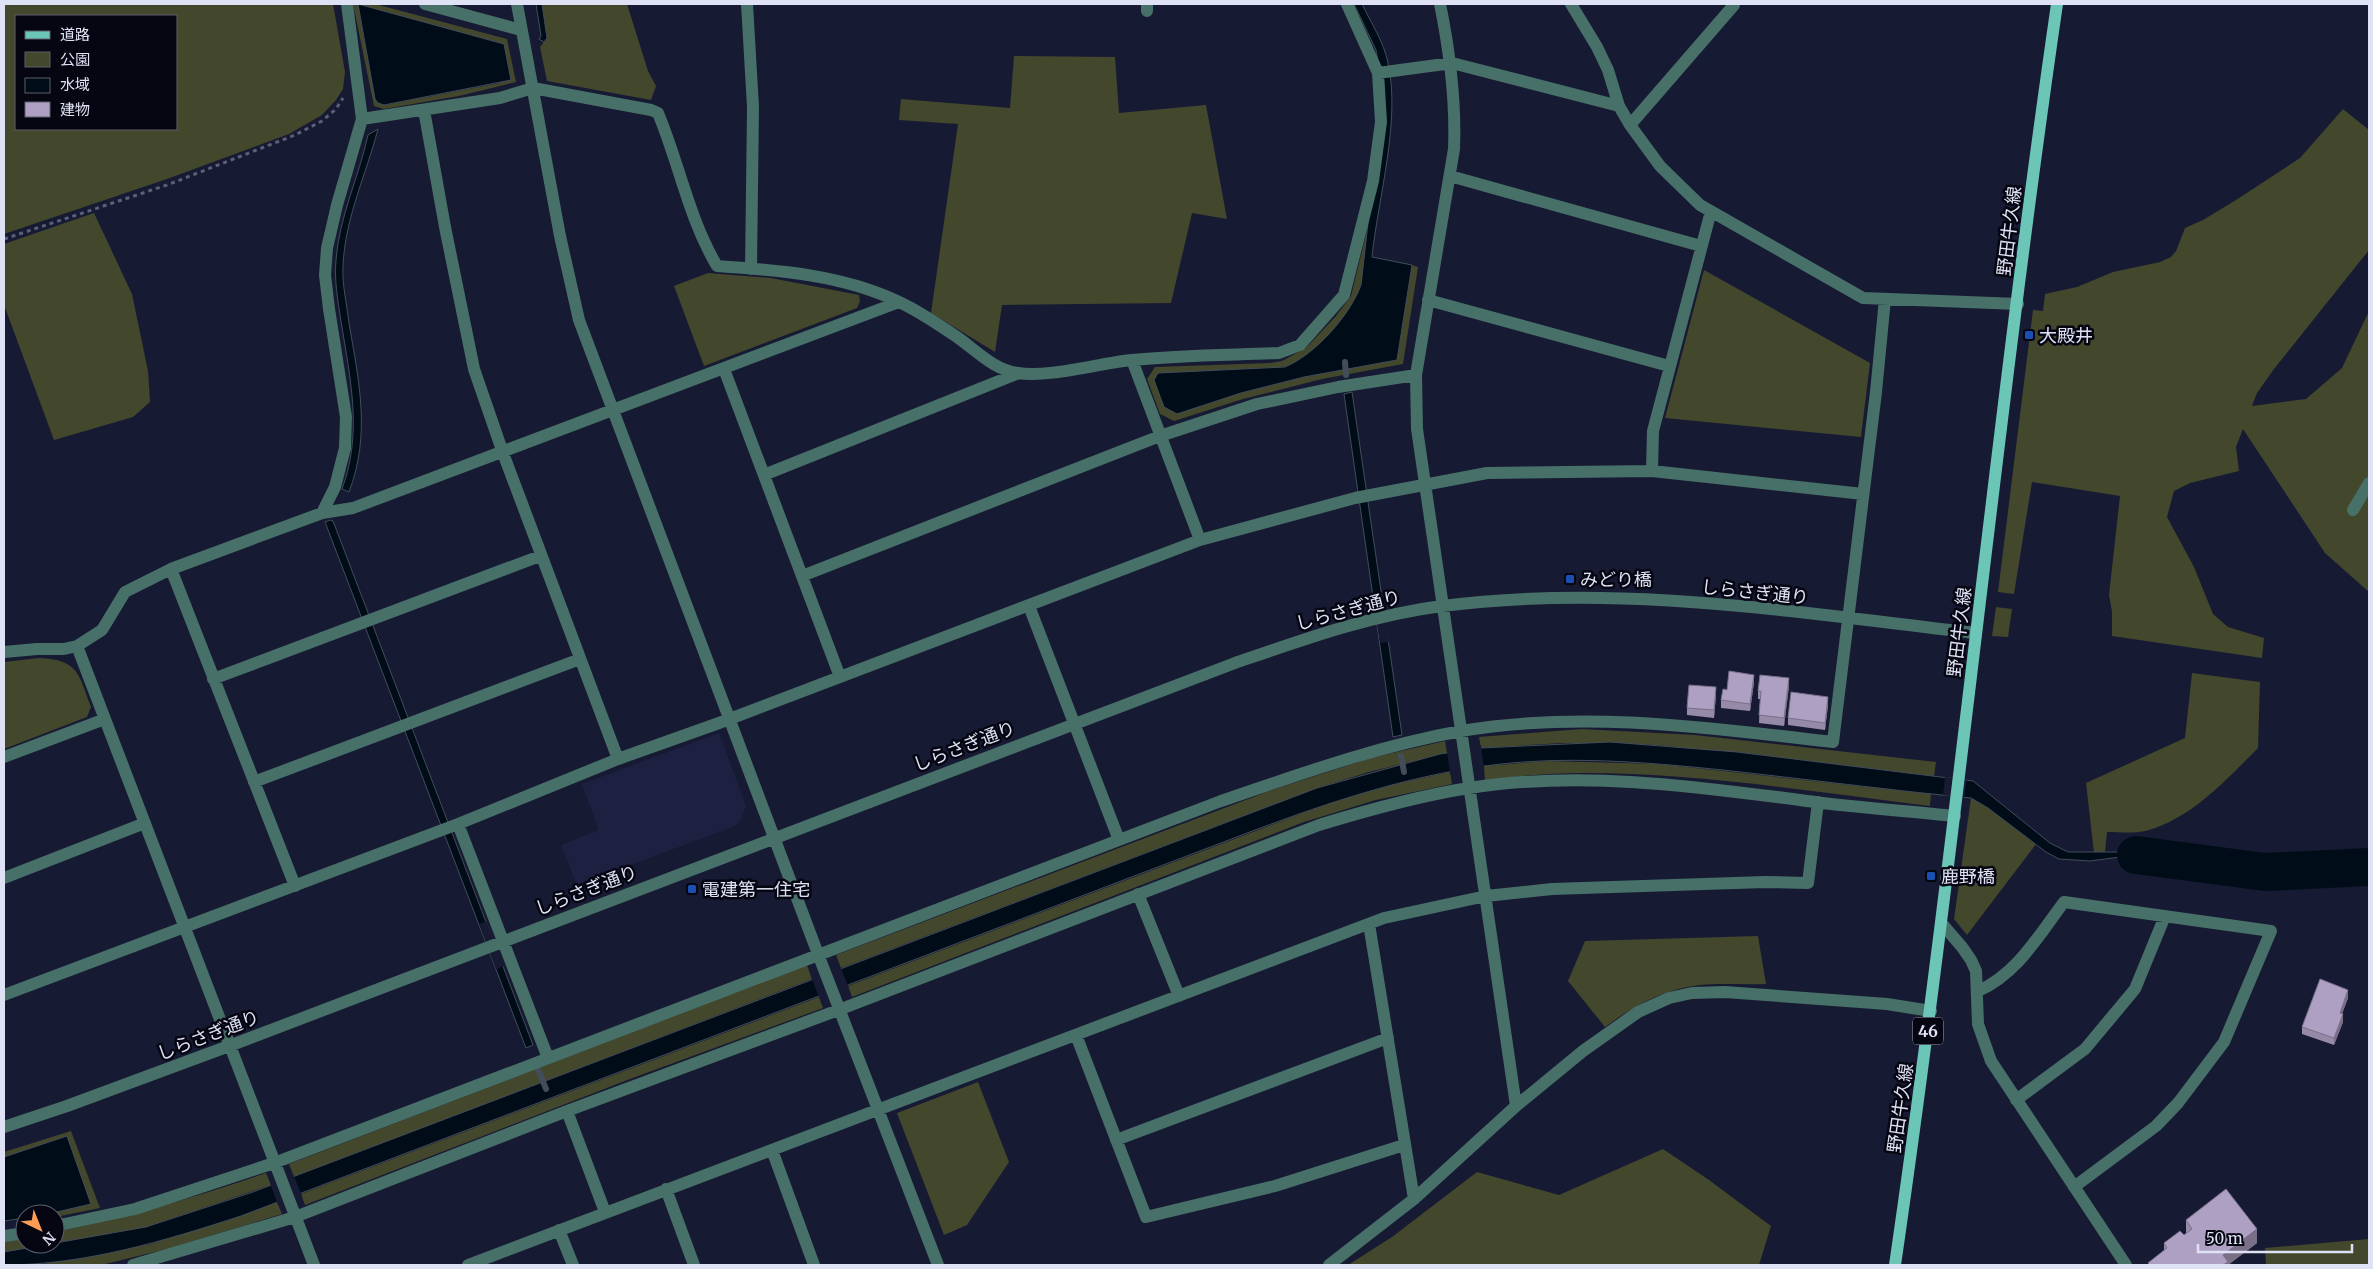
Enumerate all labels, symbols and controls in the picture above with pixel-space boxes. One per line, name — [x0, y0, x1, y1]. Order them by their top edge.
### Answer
legend — [15, 15, 178, 130]
text: 道路 — [60, 25, 90, 44]
text: 公園 — [60, 50, 90, 69]
text: 水域 — [60, 75, 90, 94]
text: 建物 — [60, 100, 90, 119]
street label: 野田牛久線 — [1992, 185, 2026, 277]
place label: 大殿井 — [2039, 324, 2093, 347]
marker: 大殿井 — [2023, 329, 2035, 341]
place label: みどり橋 — [1580, 568, 1652, 591]
marker: みどり橋 — [1564, 573, 1576, 585]
street label: しらさぎ通り — [1700, 575, 1810, 609]
street label: しらさぎ通り — [1293, 585, 1403, 635]
street label: 野田牛久線 — [1942, 586, 1976, 678]
street label: しらさぎ通り — [909, 716, 1019, 776]
street label: しらさぎ通り — [531, 860, 641, 920]
place label: 鹿野橋 — [1941, 865, 1995, 888]
marker: 鹿野橋 — [1925, 870, 1937, 882]
place label: 電建第一住宅 — [702, 878, 810, 901]
marker: 電建第一住宅 — [686, 883, 698, 895]
street label: しらさぎ通り — [153, 1005, 263, 1065]
road number: 46 — [1913, 1018, 1943, 1044]
street label: 野田牛久線 — [1882, 1062, 1918, 1154]
north arrow — [15, 1204, 65, 1254]
scale bar — [2198, 1222, 2352, 1254]
text: N — [39, 1228, 59, 1249]
text: 50 m — [2206, 1229, 2243, 1248]

